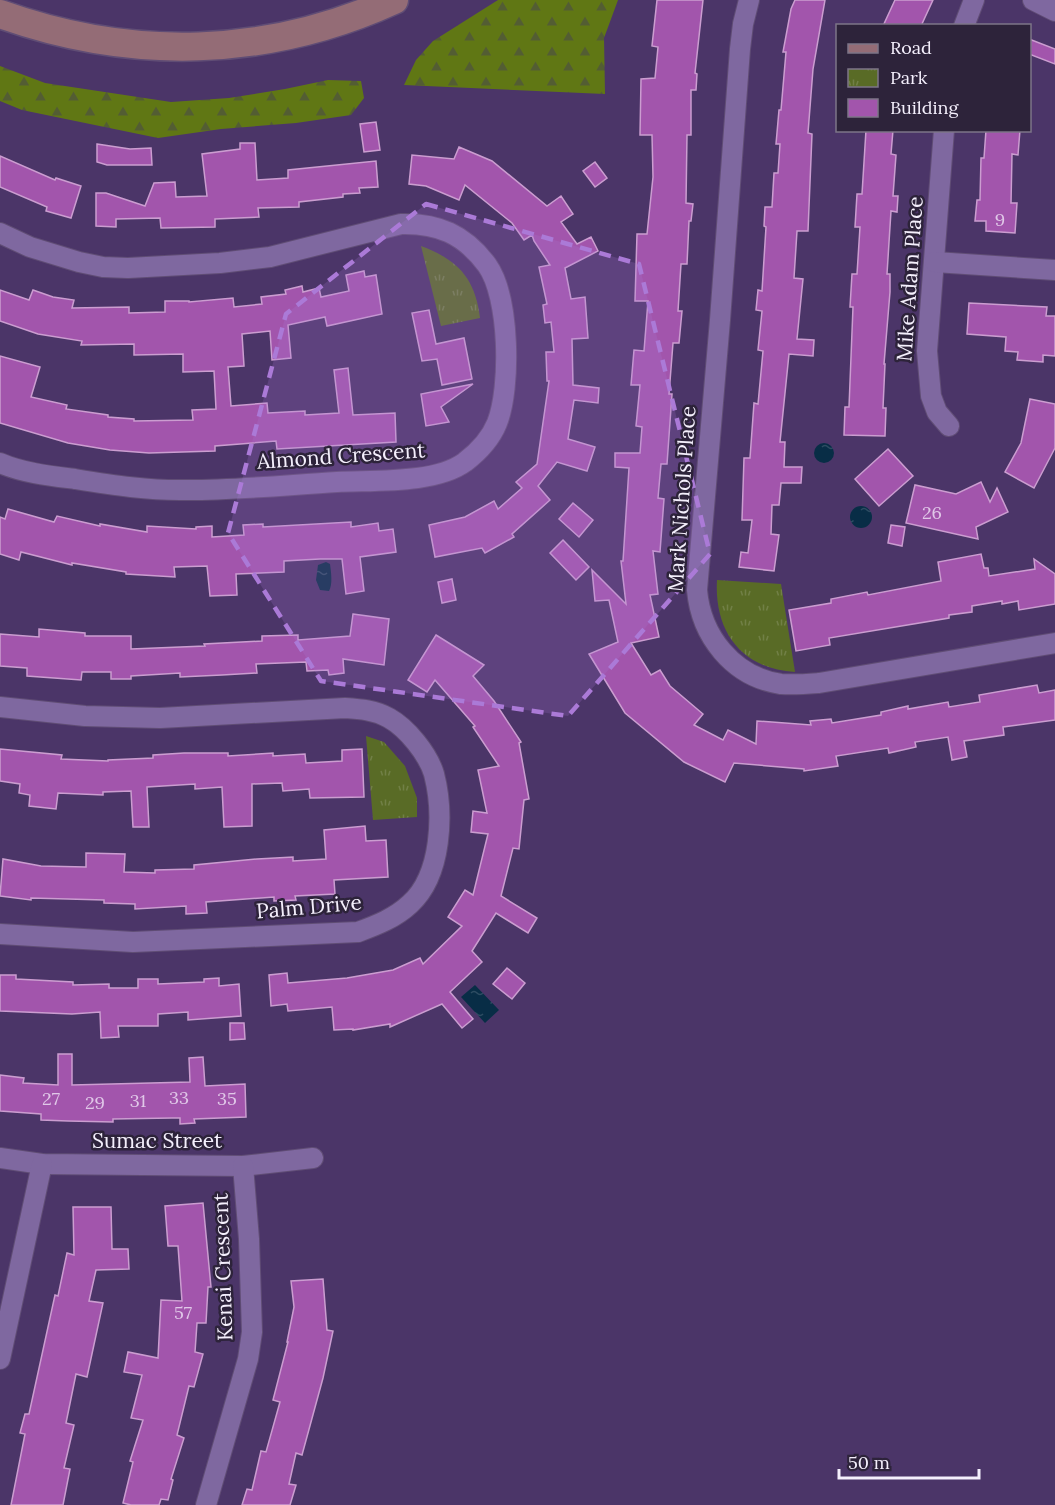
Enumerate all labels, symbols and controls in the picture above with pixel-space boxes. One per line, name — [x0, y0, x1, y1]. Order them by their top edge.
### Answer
legend — [836, 24, 1031, 132]
text: Road — [890, 36, 932, 59]
text: Park — [890, 66, 928, 89]
text: Building — [890, 96, 960, 119]
street label: Mike Adam Place — [890, 195, 929, 363]
house number: 9 — [995, 208, 1005, 231]
street label: Mark Nichols Place — [662, 405, 701, 593]
street label: Almond Crescent — [255, 436, 427, 475]
house number: 26 — [922, 501, 942, 524]
street label: Palm Drive — [255, 888, 363, 925]
house number: 33 — [169, 1086, 189, 1109]
house number: 27 — [42, 1087, 60, 1110]
house number: 35 — [217, 1087, 237, 1110]
house number: 31 — [130, 1089, 146, 1112]
house number: 29 — [85, 1091, 105, 1114]
street label: Sumac Street — [92, 1127, 223, 1154]
street label: Kenai Crescent — [206, 1192, 239, 1342]
house number: 57 — [174, 1301, 192, 1324]
scale bar — [839, 1442, 978, 1480]
text: 50 m — [848, 1451, 890, 1474]

